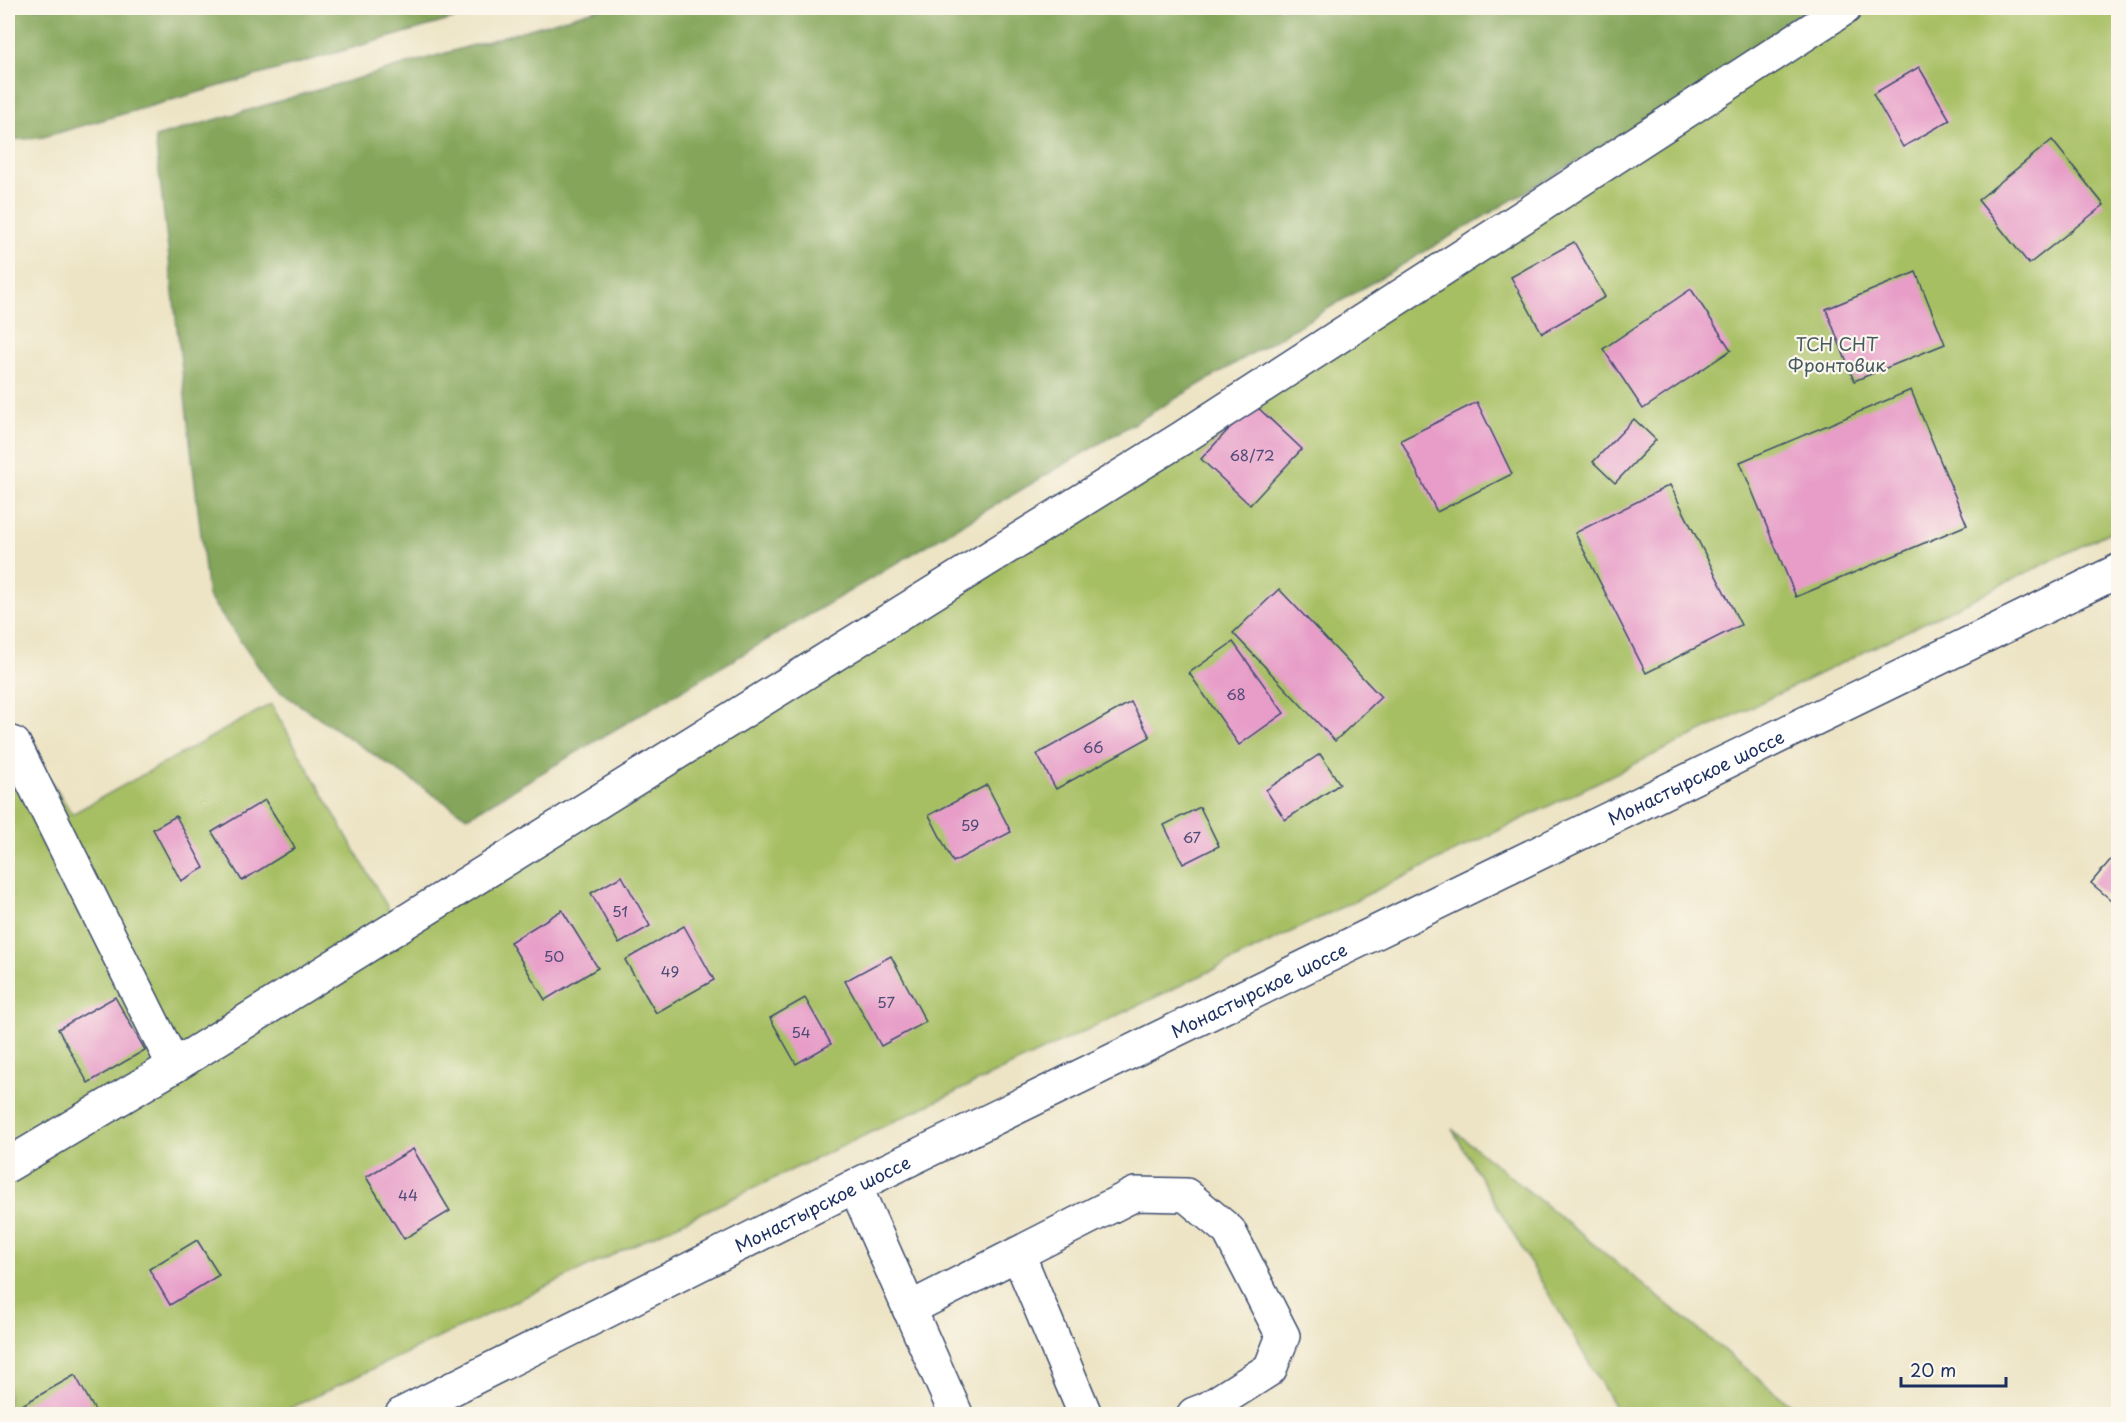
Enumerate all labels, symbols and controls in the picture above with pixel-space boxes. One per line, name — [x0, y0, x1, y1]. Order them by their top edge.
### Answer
park label: ТСН СНТ Фронтовик — [1788, 330, 1886, 378]
house number: 68/72 — [1229, 443, 1275, 466]
house number: 68 — [1226, 682, 1246, 705]
street label: Монастырское шоссе — [1603, 722, 1788, 831]
house number: 66 — [1083, 735, 1103, 758]
house number: 59 — [961, 813, 979, 836]
house number: 67 — [1183, 825, 1202, 848]
house number: 51 — [612, 899, 628, 922]
street label: Монастырское шоссе — [1166, 935, 1351, 1044]
house number: 50 — [544, 944, 564, 967]
house number: 49 — [661, 959, 679, 982]
house number: 57 — [877, 990, 895, 1013]
house number: 54 — [791, 1020, 811, 1043]
street label: Монастырское шоссе — [729, 1148, 914, 1258]
house number: 44 — [398, 1183, 418, 1206]
scale bar — [1901, 1350, 2006, 1388]
text: 20 m — [1910, 1356, 1956, 1383]

